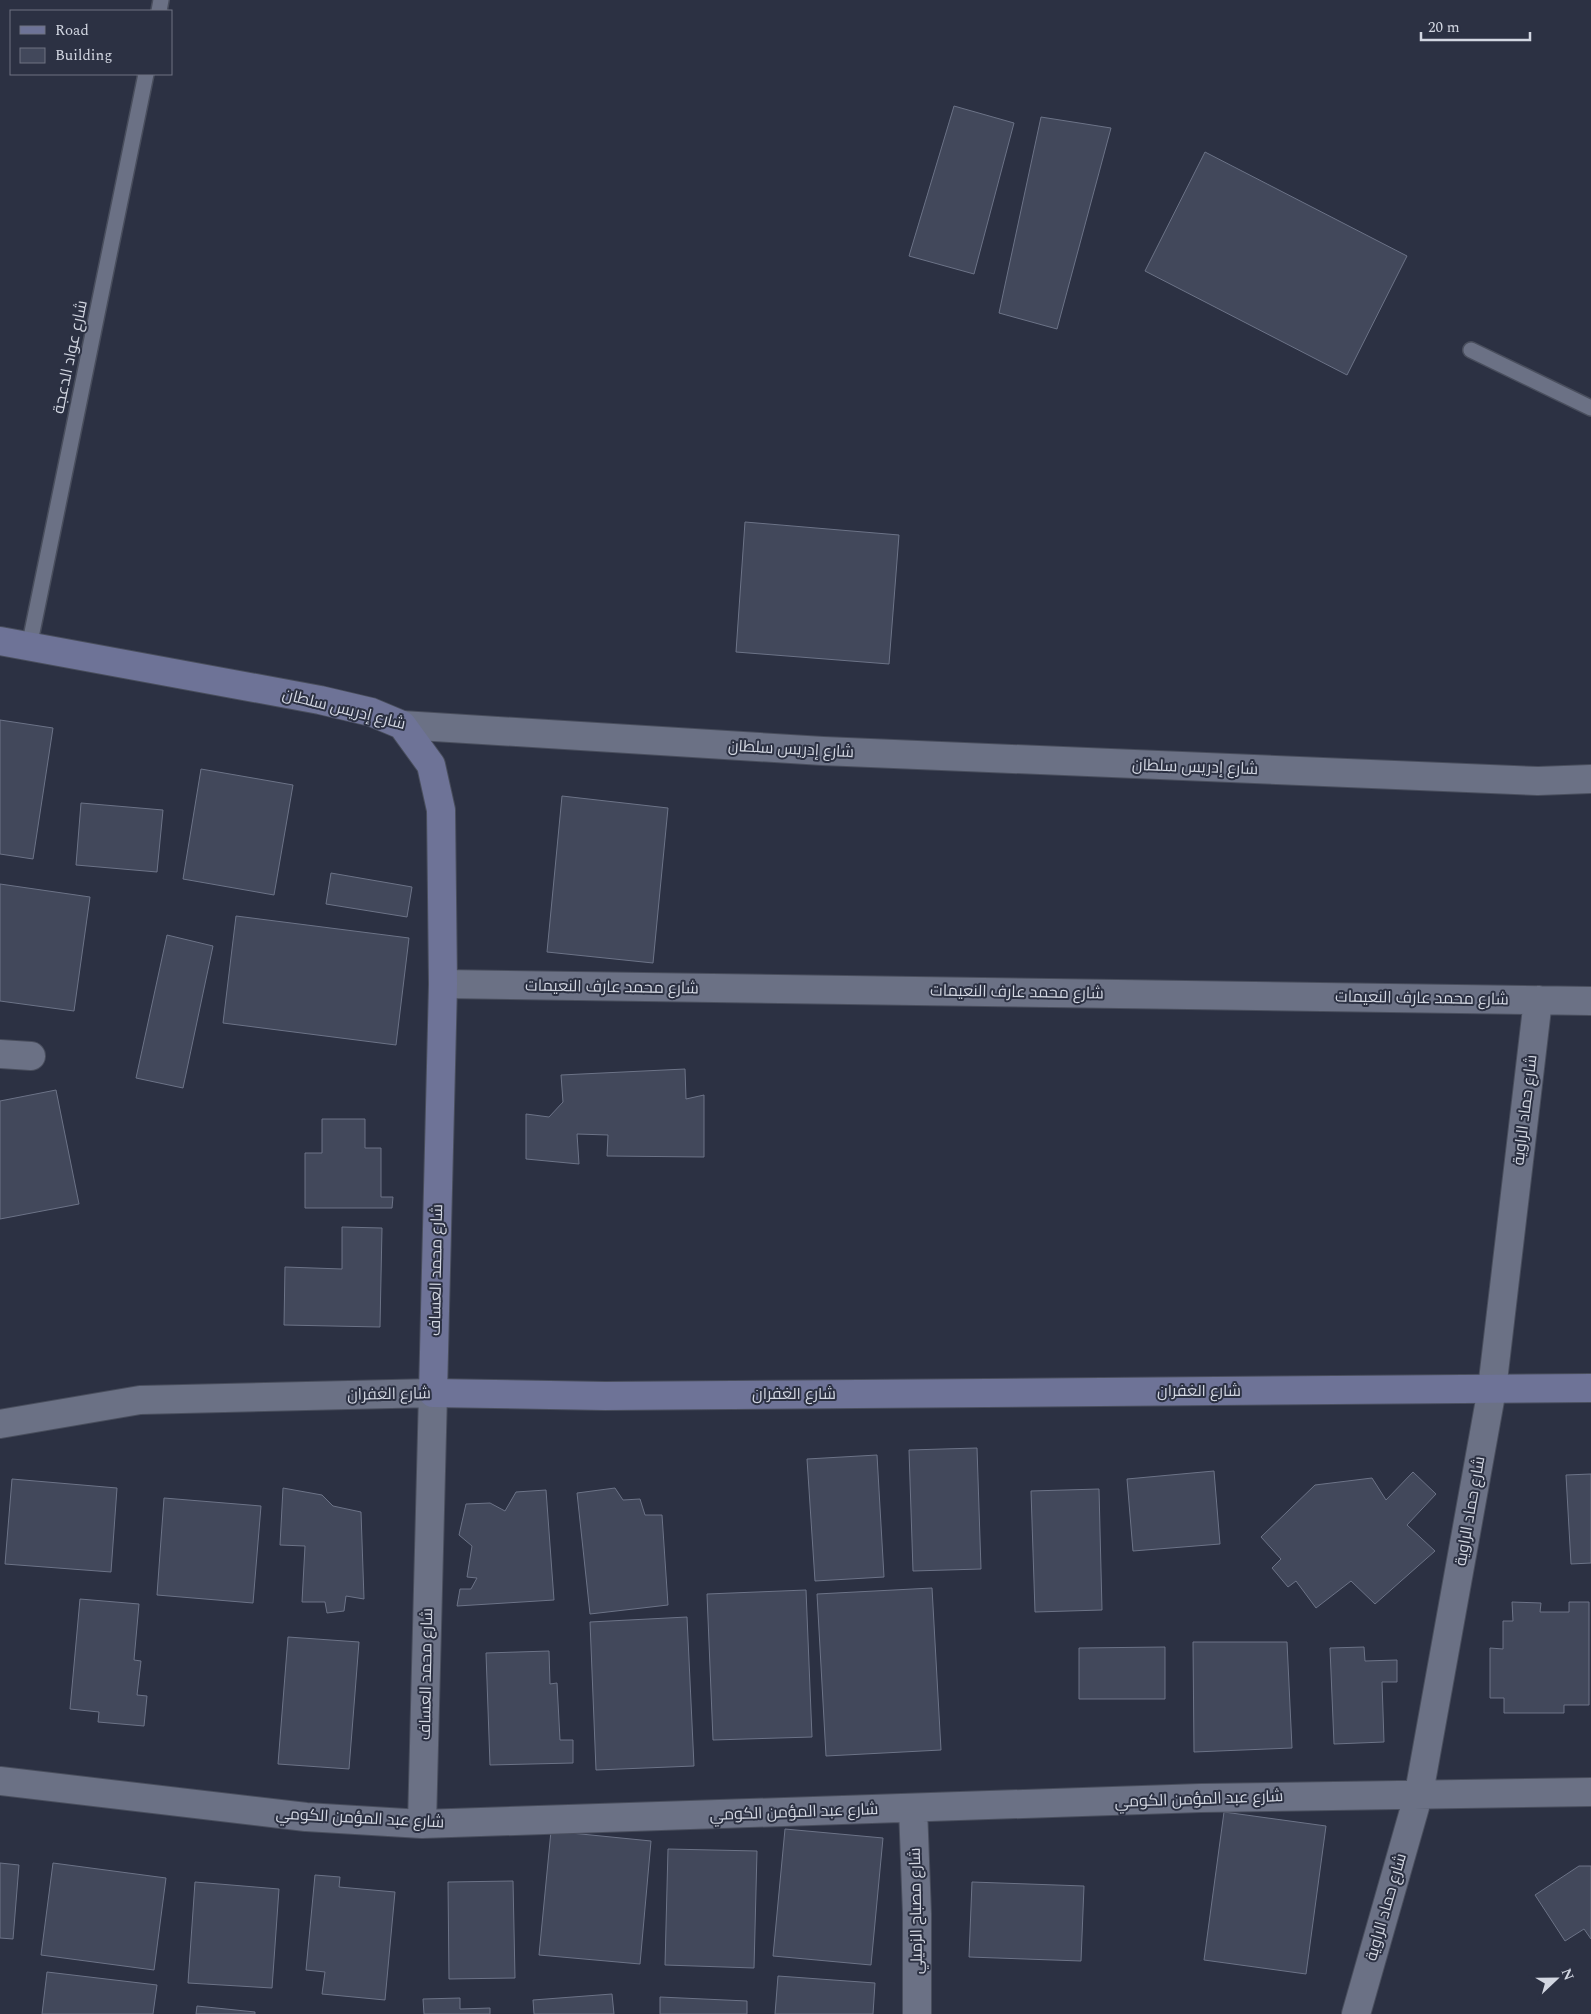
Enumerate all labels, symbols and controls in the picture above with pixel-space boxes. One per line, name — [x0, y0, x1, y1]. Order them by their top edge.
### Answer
legend — [10, 10, 172, 75]
scale bar — [1421, 10, 1530, 42]
text: 20 m — [1428, 16, 1460, 39]
text: Road — [55, 19, 89, 42]
text: Building — [55, 44, 112, 67]
street label: شارع عواد الدعجة — [46, 298, 94, 416]
street label: شارع إدريس سلطان — [280, 682, 408, 736]
street label: شارع إدريس سلطان — [727, 734, 855, 764]
street label: شارع إدريس سلطان — [1131, 753, 1259, 781]
street label: شارع محمد عارف النعيمات — [525, 973, 699, 1001]
street label: شارع محمد عارف النعيمات — [930, 978, 1104, 1006]
street label: شارع محمد عارف النعيمات — [1335, 984, 1509, 1012]
street label: شارع حماد الراوية — [1506, 1053, 1544, 1167]
street label: شارع محمد العساف — [423, 1204, 449, 1336]
street label: شارع الغفران — [1157, 1379, 1241, 1403]
street label: شارع الغفران — [347, 1381, 431, 1407]
street label: شارع الغفران — [752, 1382, 836, 1406]
street label: شارع حماد الراوية — [1449, 1454, 1491, 1568]
street label: شارع محمد العساف — [413, 1608, 439, 1740]
street label: شارع عبد المؤمن الكومي — [1114, 1784, 1284, 1815]
street label: شارع عبد المؤمن الكومي — [709, 1797, 879, 1828]
street label: شارع عبد المؤمن الكومي — [275, 1802, 445, 1835]
street label: شارع مصباح الزميلي — [903, 1847, 930, 1975]
street label: شارع حماد الراوية — [1359, 1850, 1413, 1964]
north arrow — [1531, 1954, 1581, 2004]
text: N — [1556, 1965, 1579, 1984]

